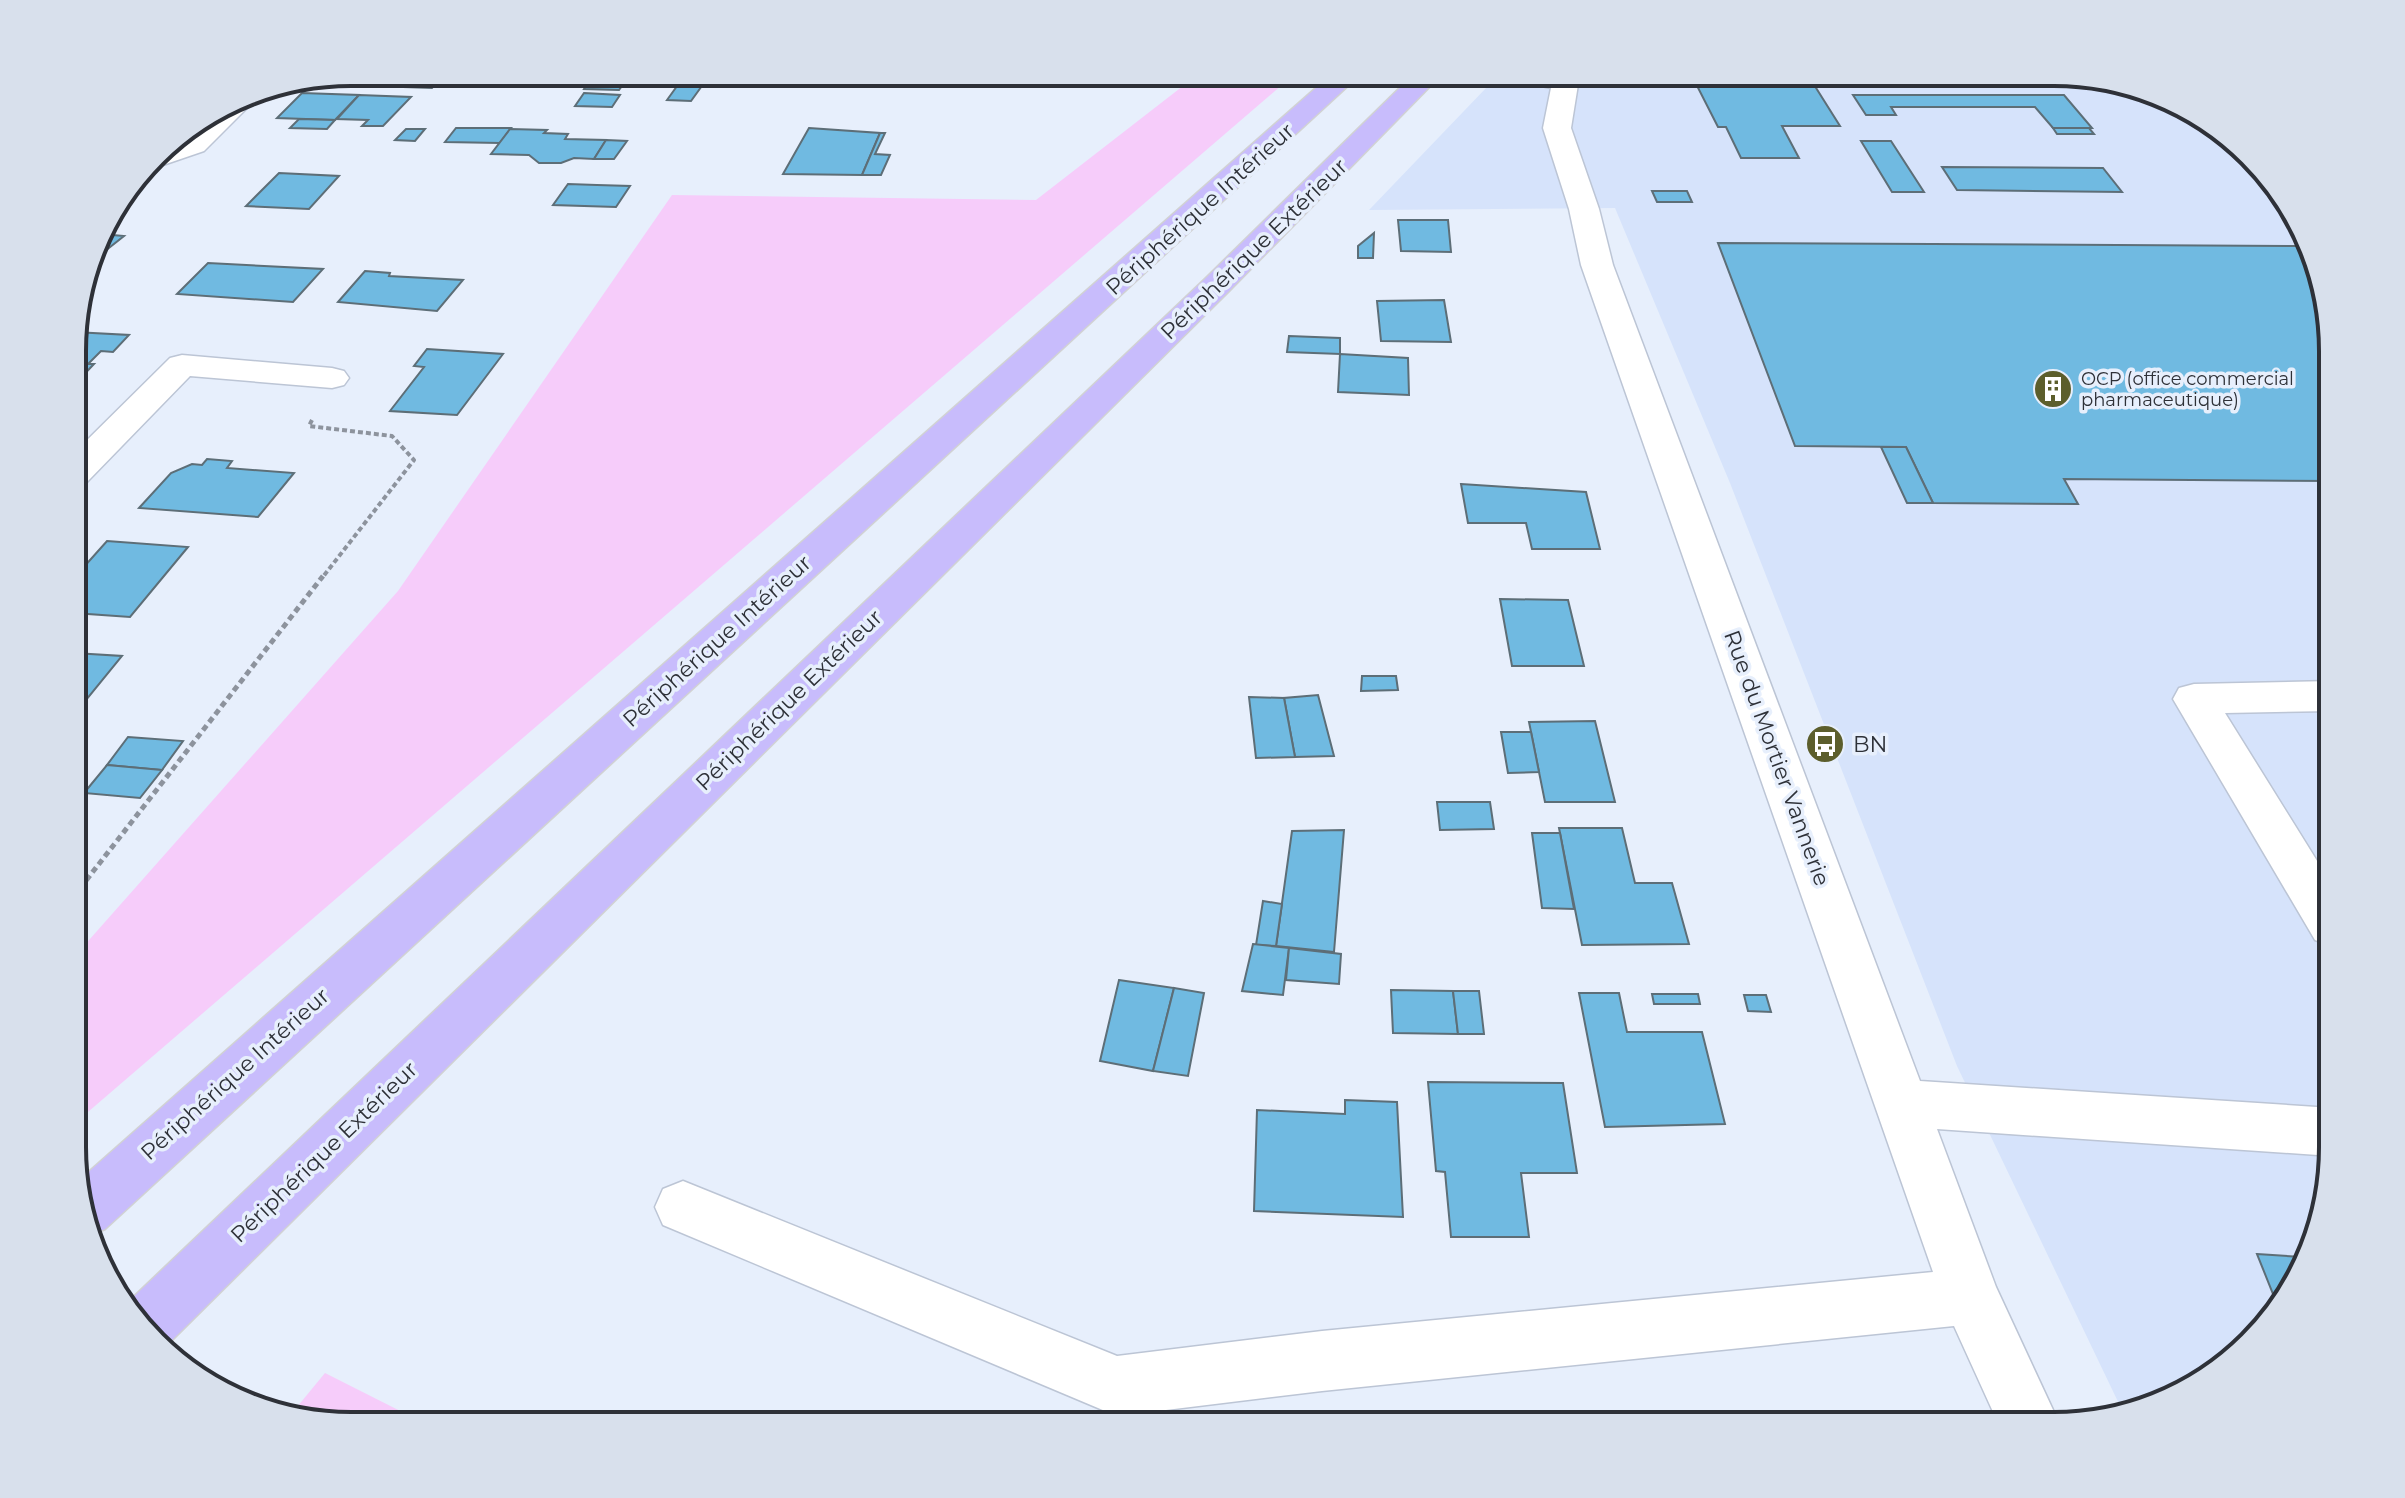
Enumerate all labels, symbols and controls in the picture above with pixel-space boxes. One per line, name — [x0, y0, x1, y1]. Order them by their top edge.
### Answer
street label: Périphérique Intérieur — [1100, 117, 1300, 301]
street label: Périphérique Extérieur — [1155, 153, 1353, 345]
building icon: OCP (office commercial pharmaceutique) — [2032, 368, 2074, 410]
place label: OCP (office commercial pharmaceutique) — [2081, 368, 2294, 411]
street label: Périphérique Intérieur — [617, 549, 817, 733]
street label: Périphérique Extérieur — [690, 604, 888, 796]
street label: Rue du Mortier Vannerie — [1718, 627, 1836, 889]
bus stop icon: BN — [1804, 723, 1846, 765]
place label: BN — [1853, 731, 1887, 758]
street label: Périphérique Intérieur — [135, 982, 335, 1166]
street label: Périphérique Extérieur — [225, 1056, 423, 1248]

